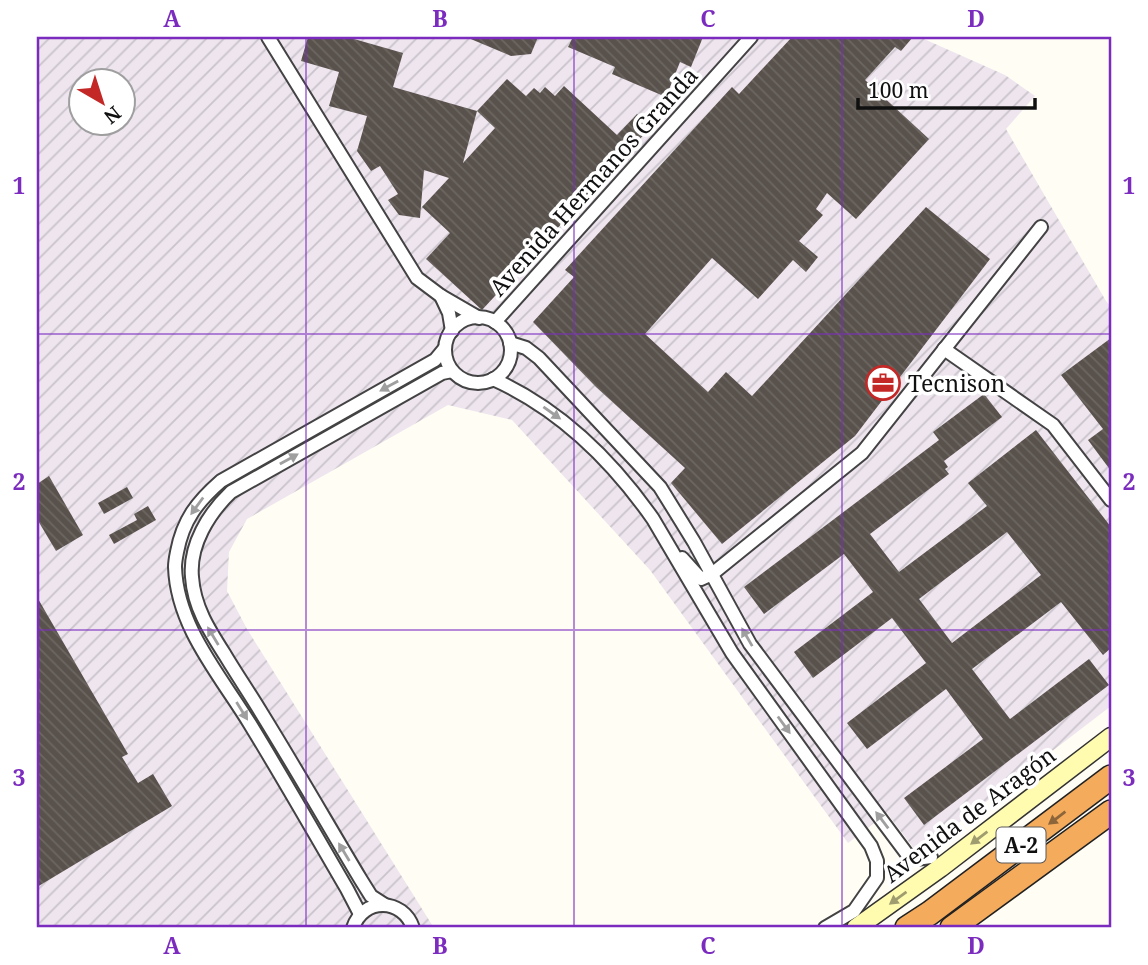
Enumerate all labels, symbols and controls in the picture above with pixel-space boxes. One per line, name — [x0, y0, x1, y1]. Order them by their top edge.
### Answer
text: A — [163, 2, 181, 34]
text: B — [432, 2, 448, 34]
text: C — [700, 2, 716, 34]
text: D — [967, 2, 985, 34]
street label: Avenida Hermanos Granda — [481, 60, 705, 302]
north arrow — [66, 66, 136, 136]
scale bar — [858, 66, 1034, 110]
text: 100 m — [868, 76, 929, 104]
text: N — [99, 100, 127, 130]
text: 1 — [13, 169, 26, 201]
text: 1 — [1123, 169, 1136, 201]
office icon: Tecnison — [864, 364, 902, 402]
place label: Tecnison — [908, 367, 1005, 399]
one-way arrow — [379, 380, 398, 392]
one-way arrow — [543, 406, 561, 420]
one-way arrow — [279, 453, 299, 465]
text: 2 — [13, 465, 26, 497]
text: 2 — [1123, 465, 1136, 497]
one-way arrow — [190, 497, 204, 515]
one-way arrow — [207, 627, 220, 646]
one-way arrow — [741, 627, 753, 647]
one-way arrow — [235, 701, 248, 721]
one-way arrow — [777, 716, 791, 734]
street label: Avenida de Aragón — [876, 738, 1062, 889]
text: 3 — [13, 761, 26, 793]
text: 3 — [1123, 761, 1136, 793]
one-way arrow — [875, 811, 889, 829]
one-way arrow — [1048, 811, 1066, 825]
road number: A-2 — [996, 828, 1046, 862]
one-way arrow — [970, 830, 988, 844]
one-way arrow — [338, 842, 350, 861]
one-way arrow — [889, 891, 907, 905]
text: A — [163, 929, 181, 961]
text: B — [432, 929, 448, 961]
text: C — [700, 929, 716, 961]
text: D — [967, 929, 985, 961]

